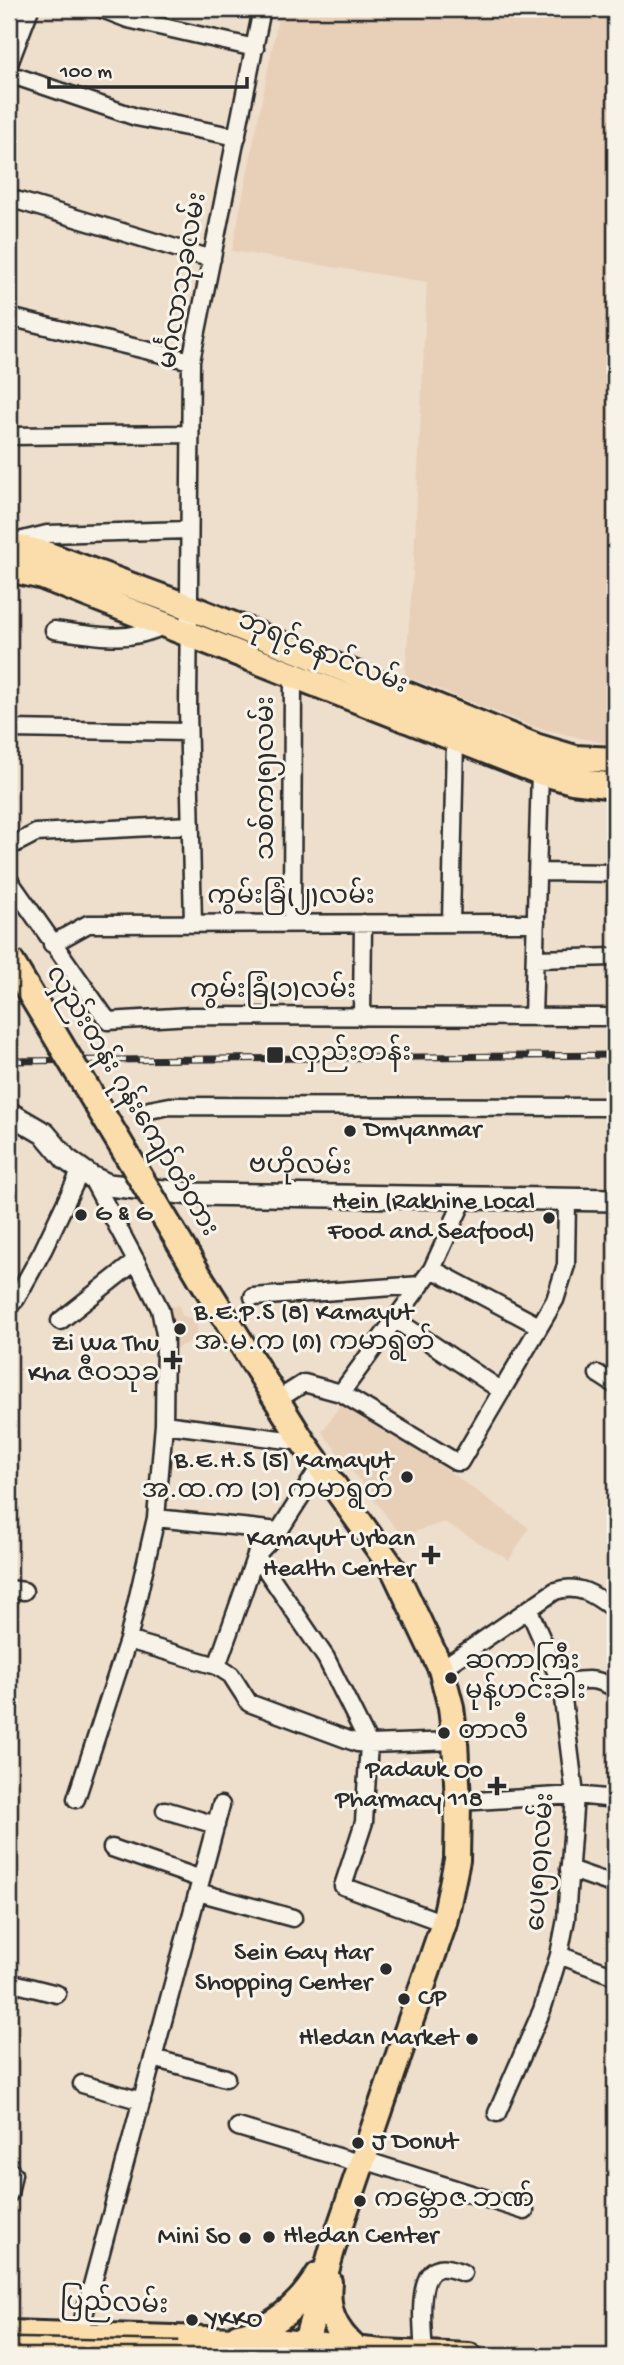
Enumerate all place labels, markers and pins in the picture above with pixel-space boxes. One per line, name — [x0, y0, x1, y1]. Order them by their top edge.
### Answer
place label: လှည်းတန်း — [291, 1034, 411, 1072]
marker: လှည်းတန်း — [265, 1045, 285, 1065]
place label: Dmyanmar — [362, 1116, 484, 1147]
marker: Dmyanmar — [342, 1123, 358, 1139]
place label: Hein (Rakhine Local Food and Seafood) — [327, 1188, 535, 1249]
place label: G & G — [95, 1200, 154, 1231]
marker: G & G — [73, 1207, 89, 1223]
marker: Hein (Rakhine Local Food and Seafood) — [541, 1210, 557, 1226]
place label: B.E.P.S (8) Kamayut အ.မ.က (၈) ကမာရွတ် — [193, 1299, 435, 1361]
marker: B.E.P.S (8) Kamayut အ.မ.က (၈) ကမာရွတ် — [172, 1321, 188, 1337]
place label: Zi Wa Thu Kha ဇီဝသုခ — [28, 1330, 159, 1392]
marker: Zi Wa Thu Kha ဇီဝသုခ — [165, 1352, 181, 1368]
place label: B.E.H.S (5) Kamayut အ.ထ.က (၁) ကမာရွတ် — [141, 1447, 395, 1509]
marker: B.E.H.S (5) Kamayut အ.ထ.က (၁) ကမာရွတ် — [399, 1469, 415, 1485]
place label: Kamayut Urban Health Center — [247, 1525, 418, 1586]
marker: Kamayut Urban Health Center — [421, 1545, 441, 1565]
place label: ဆကာကြီး မုန့်ဟင်းခါး — [465, 1642, 586, 1710]
marker: ဆကာကြီး မုန့်ဟင်းခါး — [443, 1670, 459, 1686]
place label: တာလီ — [458, 1712, 528, 1749]
marker: တာလီ — [436, 1725, 452, 1741]
place label: Padauk Oo Pharmacy 118 — [334, 1756, 483, 1817]
marker: Padauk Oo Pharmacy 118 — [489, 1778, 505, 1794]
place label: Sein Gay Har Shopping Center — [195, 1939, 375, 2000]
marker: Sein Gay Har Shopping Center — [378, 1961, 394, 1977]
place label: CP — [418, 1984, 447, 2015]
marker: CP — [396, 1991, 412, 2007]
place label: Hledan Market — [299, 2024, 460, 2055]
marker: Hledan Market — [464, 2031, 480, 2047]
place label: J Donut — [372, 2128, 460, 2159]
marker: J Donut — [350, 2135, 366, 2151]
place label: ကမ္ဘောဇ ဘဏ် — [374, 2180, 535, 2218]
marker: ကမ္ဘောဇ ဘဏ် — [352, 2193, 368, 2209]
place label: Hledan Center — [283, 2222, 441, 2253]
place label: Mini So — [158, 2223, 231, 2254]
marker: Hledan Center — [261, 2229, 277, 2245]
marker: Mini So — [237, 2230, 253, 2246]
place label: YKKO — [204, 2305, 263, 2336]
marker: YKKO — [184, 2312, 200, 2328]

